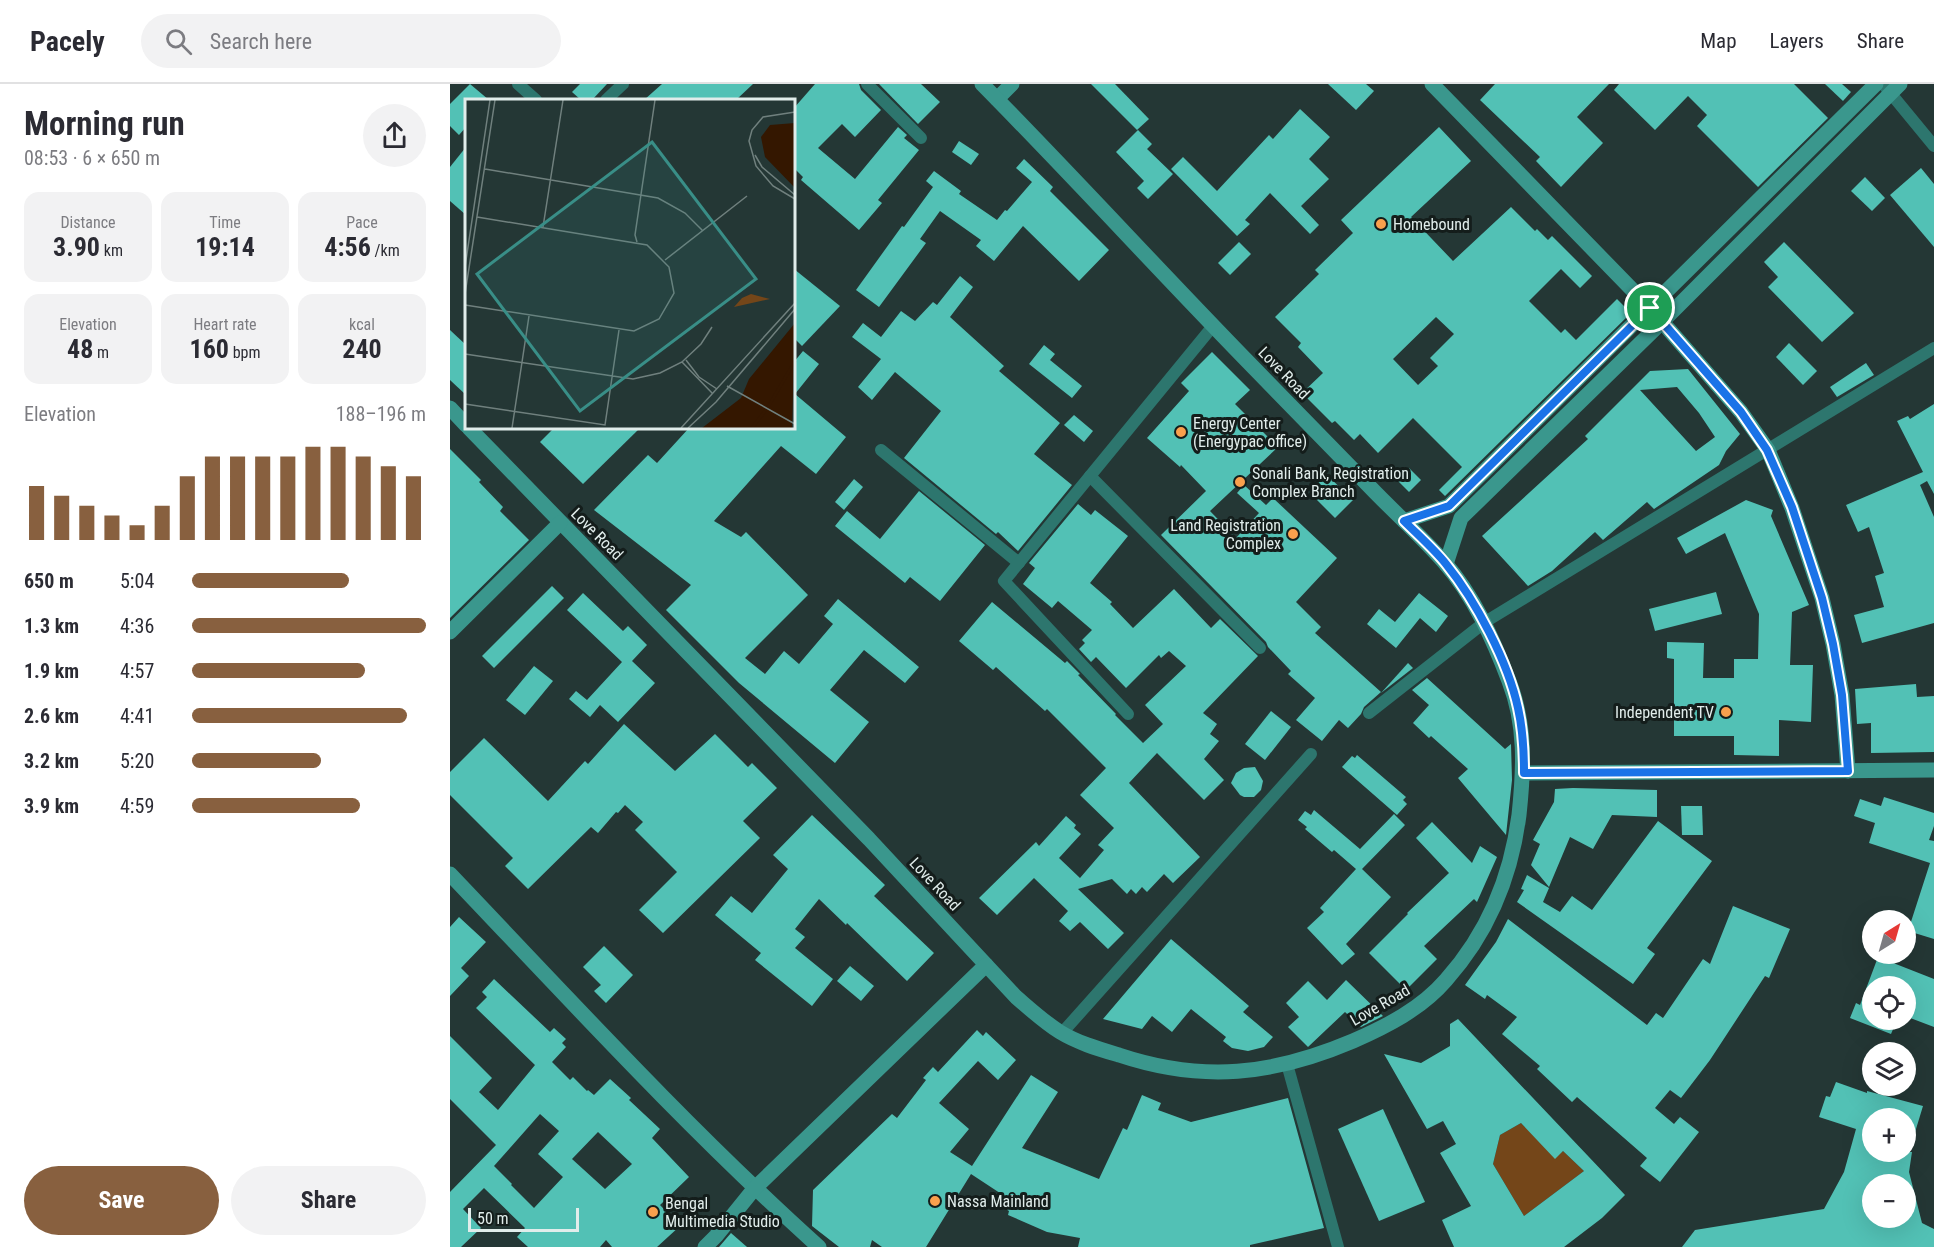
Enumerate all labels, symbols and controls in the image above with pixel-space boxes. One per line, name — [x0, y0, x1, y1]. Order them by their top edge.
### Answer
search box — [141, 14, 561, 68]
text: Pacely — [30, 25, 105, 58]
icon: search — [162, 25, 195, 58]
text: Search here — [210, 29, 312, 54]
text: Map — [1700, 29, 1737, 53]
text: Layers — [1770, 29, 1824, 53]
text: Share — [1857, 29, 1904, 53]
inset map — [465, 99, 795, 429]
text: Morning run — [24, 104, 185, 143]
button: share — [363, 104, 426, 167]
text: 08:53 · 6 × 650 m — [24, 146, 160, 170]
text: Distance — [60, 213, 116, 232]
text: Time — [209, 213, 241, 232]
text: Pace — [346, 213, 378, 232]
place label: Homebound — [1393, 215, 1470, 234]
marker: Homebound — [1374, 217, 1388, 231]
text: 3.90 — [53, 232, 100, 262]
text: 19:14 — [195, 232, 255, 262]
text: 4:56 — [324, 232, 371, 262]
text: km — [100, 241, 123, 260]
text: /km — [371, 241, 400, 260]
pin — [1624, 282, 1675, 333]
icon: arrive — [1633, 291, 1666, 324]
text: Elevation — [59, 315, 117, 334]
text: Heart rate — [193, 315, 257, 334]
text: kcal — [349, 315, 375, 334]
text: 48 — [67, 334, 93, 364]
text: 160 — [190, 334, 229, 364]
text: 240 — [342, 334, 382, 364]
text: m — [93, 343, 109, 362]
text: bpm — [229, 343, 260, 362]
street label: Love Road — [1254, 343, 1314, 403]
text: Elevation — [24, 402, 96, 426]
text: 188–196 m — [336, 402, 426, 426]
place label: Energy Center (Energypac office) — [1193, 414, 1307, 451]
marker: Energy Center (Energypac office) — [1174, 425, 1188, 439]
place label: Sonali Bank, Registration Complex Branch — [1252, 464, 1409, 501]
marker: Sonali Bank, Registration Complex Branch — [1233, 475, 1247, 489]
street label: Love Road — [567, 504, 627, 564]
place label: Land Registration Complex — [1170, 516, 1281, 553]
marker: Land Registration Complex — [1286, 527, 1300, 541]
text: 650 m — [24, 569, 74, 593]
text: 5:04 — [120, 569, 154, 593]
text: 1.3 km — [24, 614, 79, 638]
text: 4:36 — [120, 614, 154, 638]
text: 1.9 km — [24, 659, 79, 683]
text: 4:57 — [120, 659, 154, 683]
place label: Independent TV — [1615, 703, 1714, 722]
text: 2.6 km — [24, 704, 79, 728]
text: 4:41 — [120, 704, 154, 728]
marker: Independent TV — [1719, 705, 1733, 719]
text: 3.2 km — [24, 749, 79, 773]
text: 5:20 — [120, 749, 154, 773]
text: 3.9 km — [24, 794, 79, 818]
text: 4:59 — [120, 794, 154, 818]
street label: Love Road — [906, 854, 964, 914]
north arrow — [1862, 910, 1916, 964]
map controls — [1862, 910, 1916, 1228]
button: locate — [1862, 976, 1916, 1030]
street label: Love Road — [1347, 980, 1413, 1030]
button: layers — [1862, 1042, 1916, 1096]
button: + — [1862, 1108, 1916, 1162]
button: Save — [24, 1166, 219, 1235]
button: Share — [231, 1166, 426, 1235]
button: − — [1862, 1174, 1916, 1228]
place label: Nassa Mainland — [947, 1192, 1049, 1211]
place label: Bengal Multimedia Studio — [665, 1194, 780, 1231]
marker: Nassa Mainland — [928, 1194, 942, 1208]
scale bar — [468, 1205, 579, 1232]
marker: Bengal Multimedia Studio — [646, 1205, 660, 1219]
text: 50 m — [477, 1209, 509, 1228]

